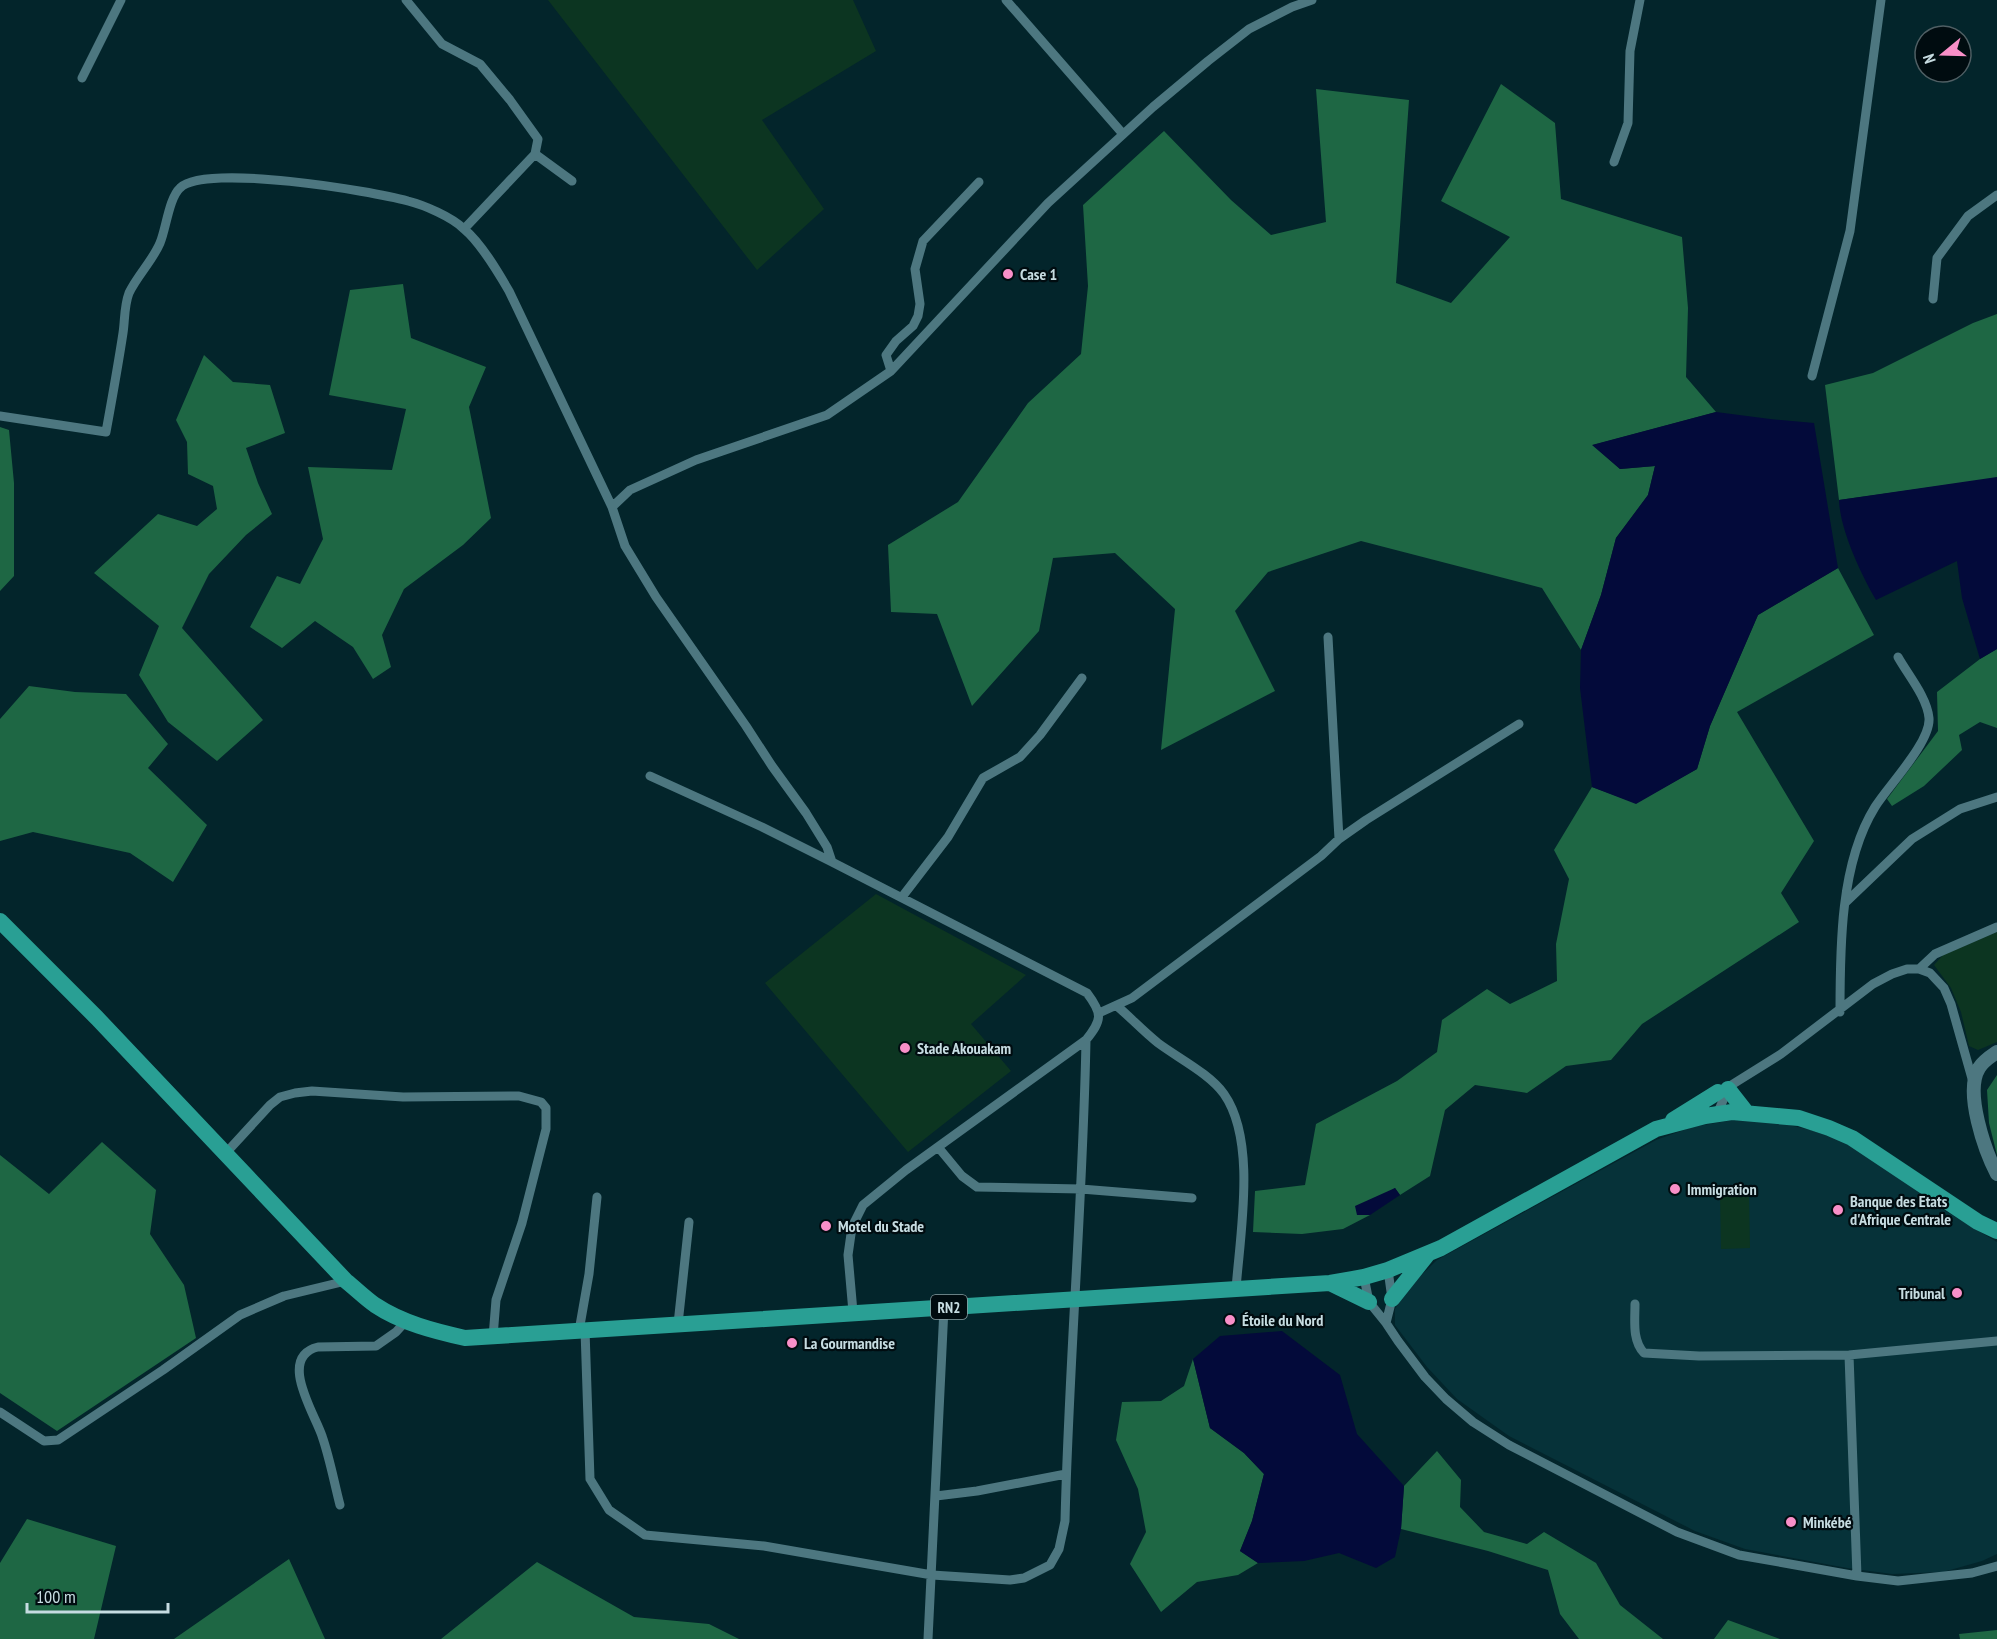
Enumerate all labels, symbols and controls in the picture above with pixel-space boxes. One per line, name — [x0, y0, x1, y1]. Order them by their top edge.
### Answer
north arrow — [1913, 24, 1973, 84]
text: N — [1918, 52, 1940, 66]
place label: Case 1 — [1020, 264, 1057, 284]
marker: Case 1 — [1001, 267, 1015, 281]
place label: Stade Akouakam — [917, 1038, 1011, 1058]
marker: Stade Akouakam — [898, 1041, 912, 1055]
place label: Immigration — [1687, 1179, 1757, 1199]
marker: Immigration — [1668, 1182, 1682, 1196]
place label: Banque des Etats d'Afrique Centrale — [1850, 1191, 1951, 1229]
marker: Banque des Etats d'Afrique Centrale — [1831, 1203, 1845, 1217]
place label: Motel du Stade — [838, 1216, 924, 1236]
marker: Motel du Stade — [819, 1219, 833, 1233]
place label: Tribunal — [1899, 1283, 1945, 1303]
marker: Tribunal — [1950, 1286, 1964, 1300]
road number: RN2 — [931, 1295, 967, 1319]
place label: Étoile du Nord — [1242, 1310, 1323, 1330]
marker: Étoile du Nord — [1223, 1313, 1237, 1327]
place label: La Gourmandise — [804, 1333, 895, 1353]
marker: La Gourmandise — [785, 1336, 799, 1350]
place label: Minkébé — [1803, 1512, 1852, 1532]
marker: Minkébé — [1784, 1515, 1798, 1529]
scale bar — [27, 1576, 168, 1614]
text: 100 m — [36, 1585, 76, 1608]

